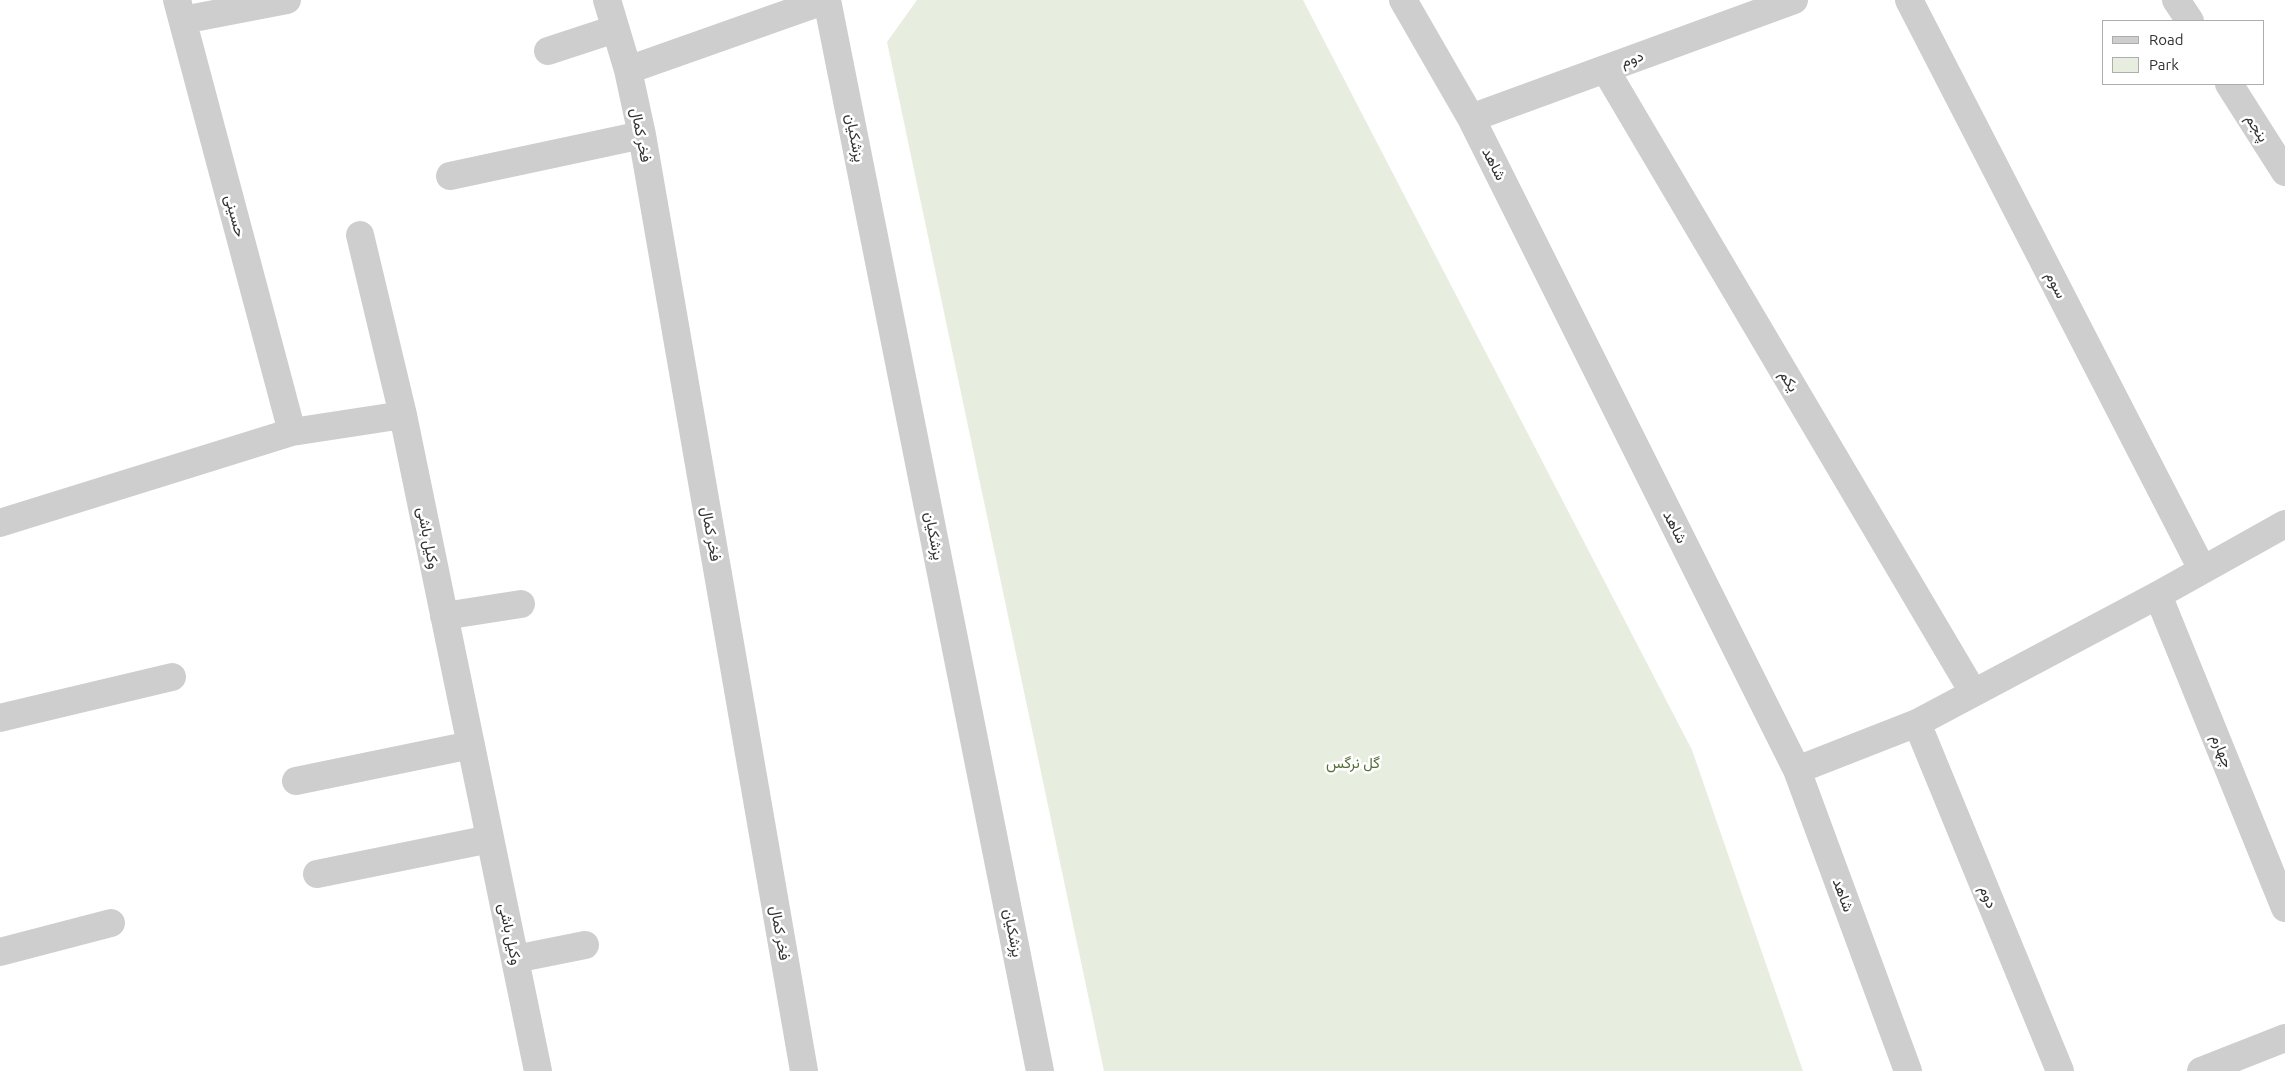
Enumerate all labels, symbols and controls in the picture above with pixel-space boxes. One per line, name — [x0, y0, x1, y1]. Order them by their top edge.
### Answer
legend — [2102, 20, 2265, 85]
text: Road — [2149, 31, 2184, 48]
street label: دوم — [1618, 47, 1646, 71]
text: Park — [2149, 56, 2179, 73]
street label: فخر کمال — [627, 106, 655, 164]
street label: پنجم — [2242, 111, 2272, 145]
street label: پزشکیان — [842, 112, 868, 164]
street label: شاهد — [1478, 145, 1510, 183]
street label: حسینی — [221, 193, 249, 239]
street label: سوم — [2042, 269, 2070, 301]
street label: یکم — [1776, 367, 1802, 395]
street label: فخر کمال — [697, 505, 725, 563]
street label: وکیل باشی — [413, 506, 443, 570]
street label: شاهد — [1659, 508, 1691, 546]
street label: پزشکیان — [921, 510, 947, 562]
street label: چهارم — [2207, 732, 2237, 770]
park label: گل نرگس — [1326, 754, 1380, 772]
street label: شاهد — [1829, 876, 1857, 914]
street label: دوم — [1975, 883, 2001, 911]
street label: وکیل باشی — [495, 901, 525, 967]
street label: فخر کمال — [766, 904, 794, 962]
street label: پزشکیان — [1000, 907, 1026, 959]

